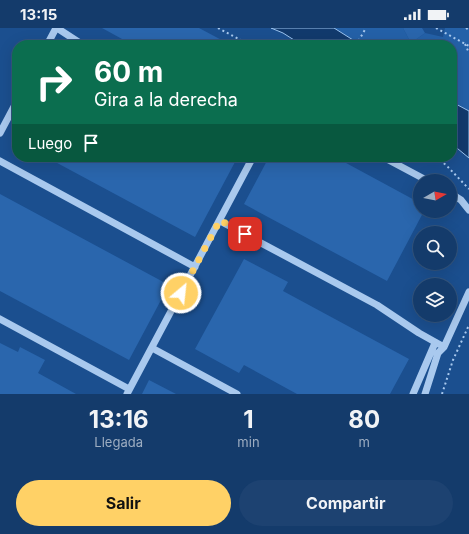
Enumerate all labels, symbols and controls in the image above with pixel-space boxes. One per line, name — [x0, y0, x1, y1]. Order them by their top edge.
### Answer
text: 13:15 — [20, 5, 57, 24]
text: 60 m — [94, 55, 163, 89]
icon: right — [28, 56, 80, 108]
text: Gira a la derecha — [94, 89, 238, 110]
icon: arrive — [80, 132, 102, 154]
text: Luego — [28, 134, 72, 153]
north arrow — [413, 174, 457, 218]
map controls — [413, 174, 457, 322]
pin — [228, 217, 262, 251]
icon: arrive — [234, 223, 256, 245]
button: search — [413, 226, 457, 270]
position arrow — [160, 272, 202, 314]
button: layers — [413, 278, 457, 322]
text: 13:16 — [89, 405, 149, 434]
text: 1 — [243, 405, 254, 434]
text: 80 — [348, 405, 380, 434]
text: Llegada — [94, 434, 143, 450]
text: min — [237, 434, 260, 450]
text: m — [359, 434, 370, 450]
button: Salir — [16, 480, 231, 526]
button: Compartir — [239, 480, 453, 526]

